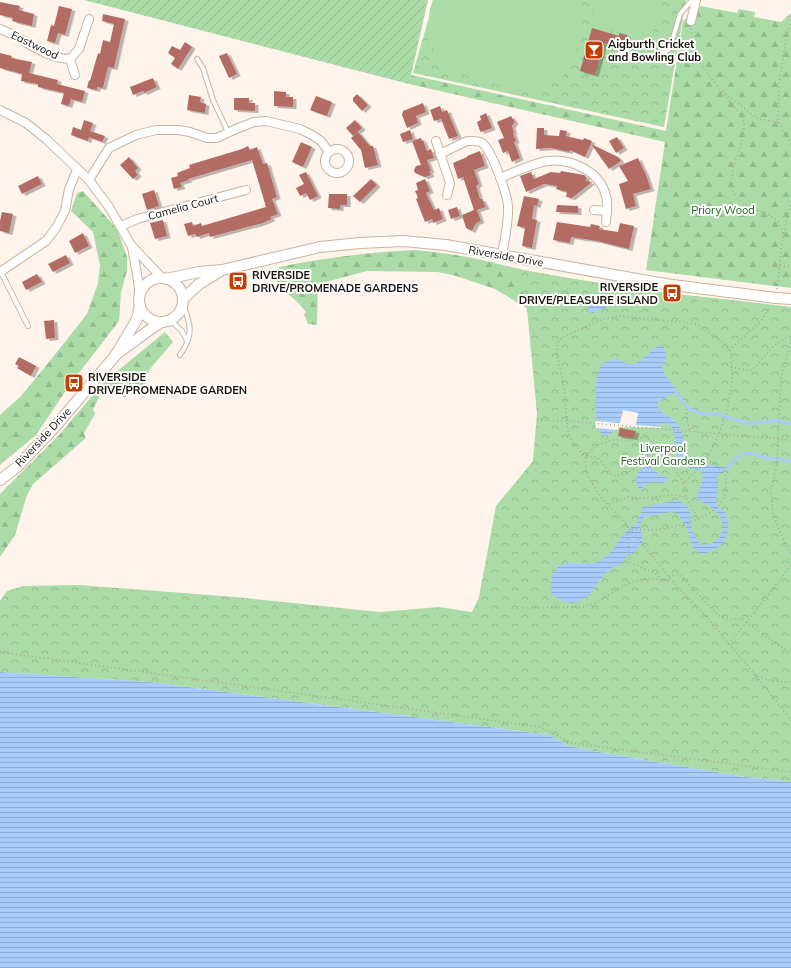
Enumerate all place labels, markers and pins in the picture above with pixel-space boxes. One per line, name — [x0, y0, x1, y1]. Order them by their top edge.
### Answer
place label: Aigburth Cricket and Bowling Club — [608, 37, 701, 64]
bar icon: Aigburth Cricket and Bowling Club — [583, 39, 605, 61]
place label: RIVERSIDE DRIVE/PROMENADE GARDENS — [252, 268, 418, 295]
bus stop icon: RIVERSIDE DRIVE/PROMENADE GARDENS — [227, 270, 249, 292]
place label: RIVERSIDE DRIVE/PLEASURE ISLAND — [519, 280, 658, 307]
bus stop icon: RIVERSIDE DRIVE/PLEASURE ISLAND — [661, 282, 683, 304]
place label: RIVERSIDE DRIVE/PROMENADE GARDEN — [88, 370, 247, 397]
bus stop icon: RIVERSIDE DRIVE/PROMENADE GARDEN — [63, 372, 85, 394]

